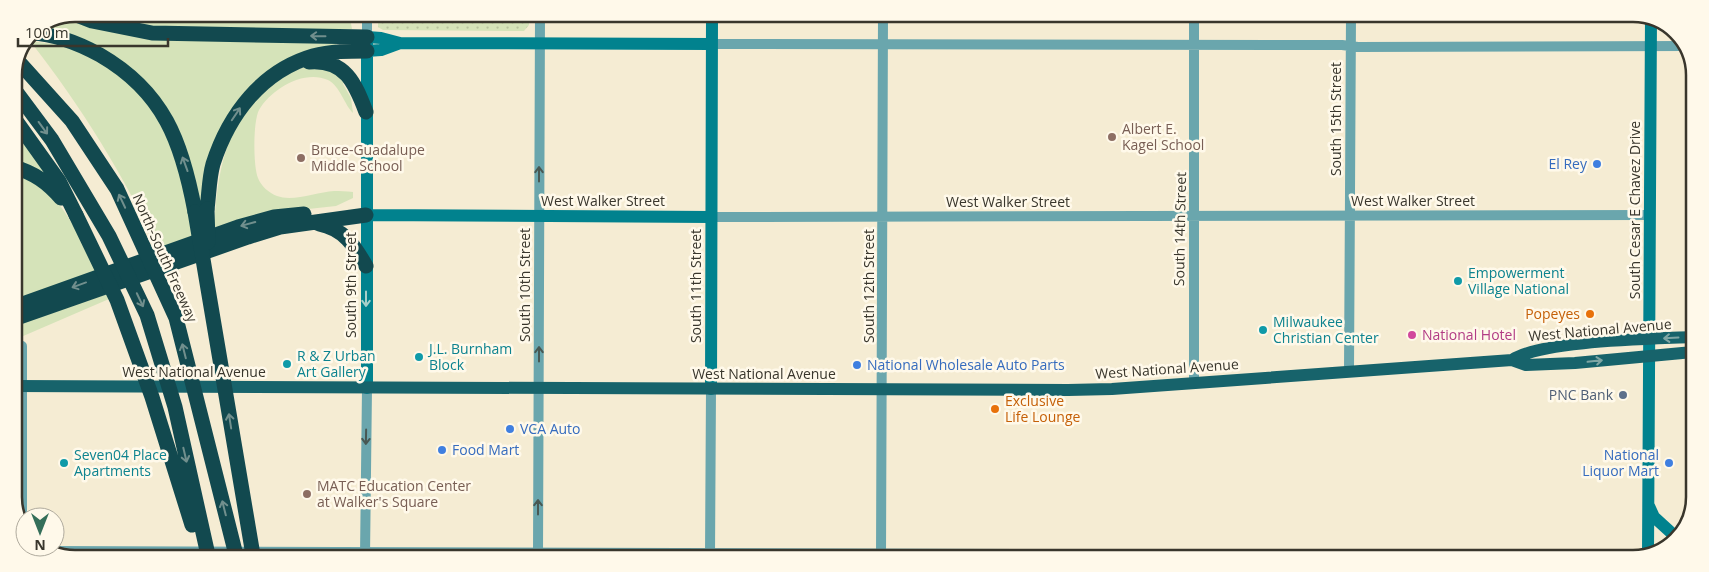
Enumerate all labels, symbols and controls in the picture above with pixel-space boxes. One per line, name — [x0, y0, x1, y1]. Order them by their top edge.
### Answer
scale bar — [18, 15, 168, 47]
text: 100 m — [25, 22, 69, 42]
one-way arrow — [310, 31, 326, 41]
street label: South 15th Street — [1326, 62, 1345, 176]
one-way arrow — [231, 107, 241, 121]
place label: Albert E. Kagel School — [1122, 119, 1204, 154]
one-way arrow — [38, 121, 48, 135]
street label: South Cesar E Chavez Drive — [1625, 121, 1644, 299]
marker: Albert E. Kagel School — [1106, 131, 1118, 143]
place label: Bruce-Guadalupe Middle School — [311, 140, 425, 175]
marker: Bruce-Guadalupe Middle School — [295, 152, 307, 164]
place label: El Rey — [1549, 154, 1588, 173]
one-way arrow — [180, 157, 189, 172]
marker: El Rey — [1591, 158, 1603, 170]
one-way arrow — [534, 166, 544, 182]
street label: South 14th Street — [1169, 172, 1190, 286]
street label: North-South Freeway — [129, 190, 203, 326]
street label: West Walker Street — [541, 191, 665, 210]
street label: West Walker Street — [1351, 191, 1475, 210]
street label: West Walker Street — [946, 192, 1070, 211]
one-way arrow — [117, 194, 126, 209]
one-way arrow — [241, 220, 257, 229]
street label: South 10th Street — [515, 228, 534, 342]
street label: South 11th Street — [686, 229, 705, 343]
street label: South 12th Street — [859, 229, 878, 343]
street label: South 9th Street — [341, 232, 360, 338]
place label: Empowerment Village National — [1468, 263, 1569, 298]
marker: Empowerment Village National — [1452, 275, 1464, 287]
one-way arrow — [72, 281, 87, 290]
one-way arrow — [361, 290, 371, 306]
one-way arrow — [135, 292, 145, 307]
place label: Popeyes — [1525, 304, 1580, 323]
marker: Popeyes — [1584, 308, 1596, 320]
place label: Milwaukee Christian Center — [1273, 312, 1379, 347]
street label: West National Avenue — [1528, 314, 1672, 345]
marker: Milwaukee Christian Center — [1257, 324, 1269, 336]
place label: National Hotel — [1422, 325, 1516, 344]
marker: National Hotel — [1406, 329, 1418, 341]
one-way arrow — [1663, 334, 1679, 343]
place label: J.L. Burnham Block — [427, 339, 512, 374]
one-way arrow — [179, 343, 188, 359]
place label: R & Z Urban Art Gallery — [297, 346, 376, 381]
one-way arrow — [534, 346, 544, 362]
marker: J.L. Burnham Block — [413, 351, 425, 363]
street label: West National Avenue — [1095, 354, 1239, 383]
place label: National Wholesale Auto Parts — [867, 355, 1065, 374]
one-way arrow — [1587, 356, 1603, 366]
marker: R & Z Urban Art Gallery — [281, 358, 293, 370]
marker: National Wholesale Auto Parts — [851, 359, 863, 371]
street label: West National Avenue — [122, 362, 266, 381]
street label: West National Avenue — [692, 364, 836, 383]
place label: PNC Bank — [1549, 385, 1614, 404]
marker: PNC Bank — [1617, 389, 1629, 401]
place label: Exclusive Life Lounge — [1005, 391, 1081, 426]
marker: Exclusive Life Lounge — [989, 403, 1001, 415]
one-way arrow — [225, 413, 235, 429]
place label: VCA Auto — [520, 419, 581, 438]
marker: VCA Auto — [504, 423, 516, 435]
one-way arrow — [361, 428, 370, 444]
place label: Food Mart — [452, 440, 519, 459]
marker: Food Mart — [436, 444, 448, 456]
place label: Seven04 Place Apartments — [74, 445, 167, 480]
place label: National Liquor Mart — [1582, 445, 1659, 480]
one-way arrow — [181, 447, 191, 463]
marker: Seven04 Place Apartments — [58, 457, 70, 469]
marker: National Liquor Mart — [1663, 457, 1675, 469]
place label: MATC Education Center at Walker's Square — [317, 476, 471, 511]
marker: MATC Education Center at Walker's Square — [301, 488, 313, 500]
one-way arrow — [533, 500, 543, 516]
one-way arrow — [219, 501, 228, 517]
north arrow — [15, 507, 65, 557]
text: N — [34, 536, 46, 555]

